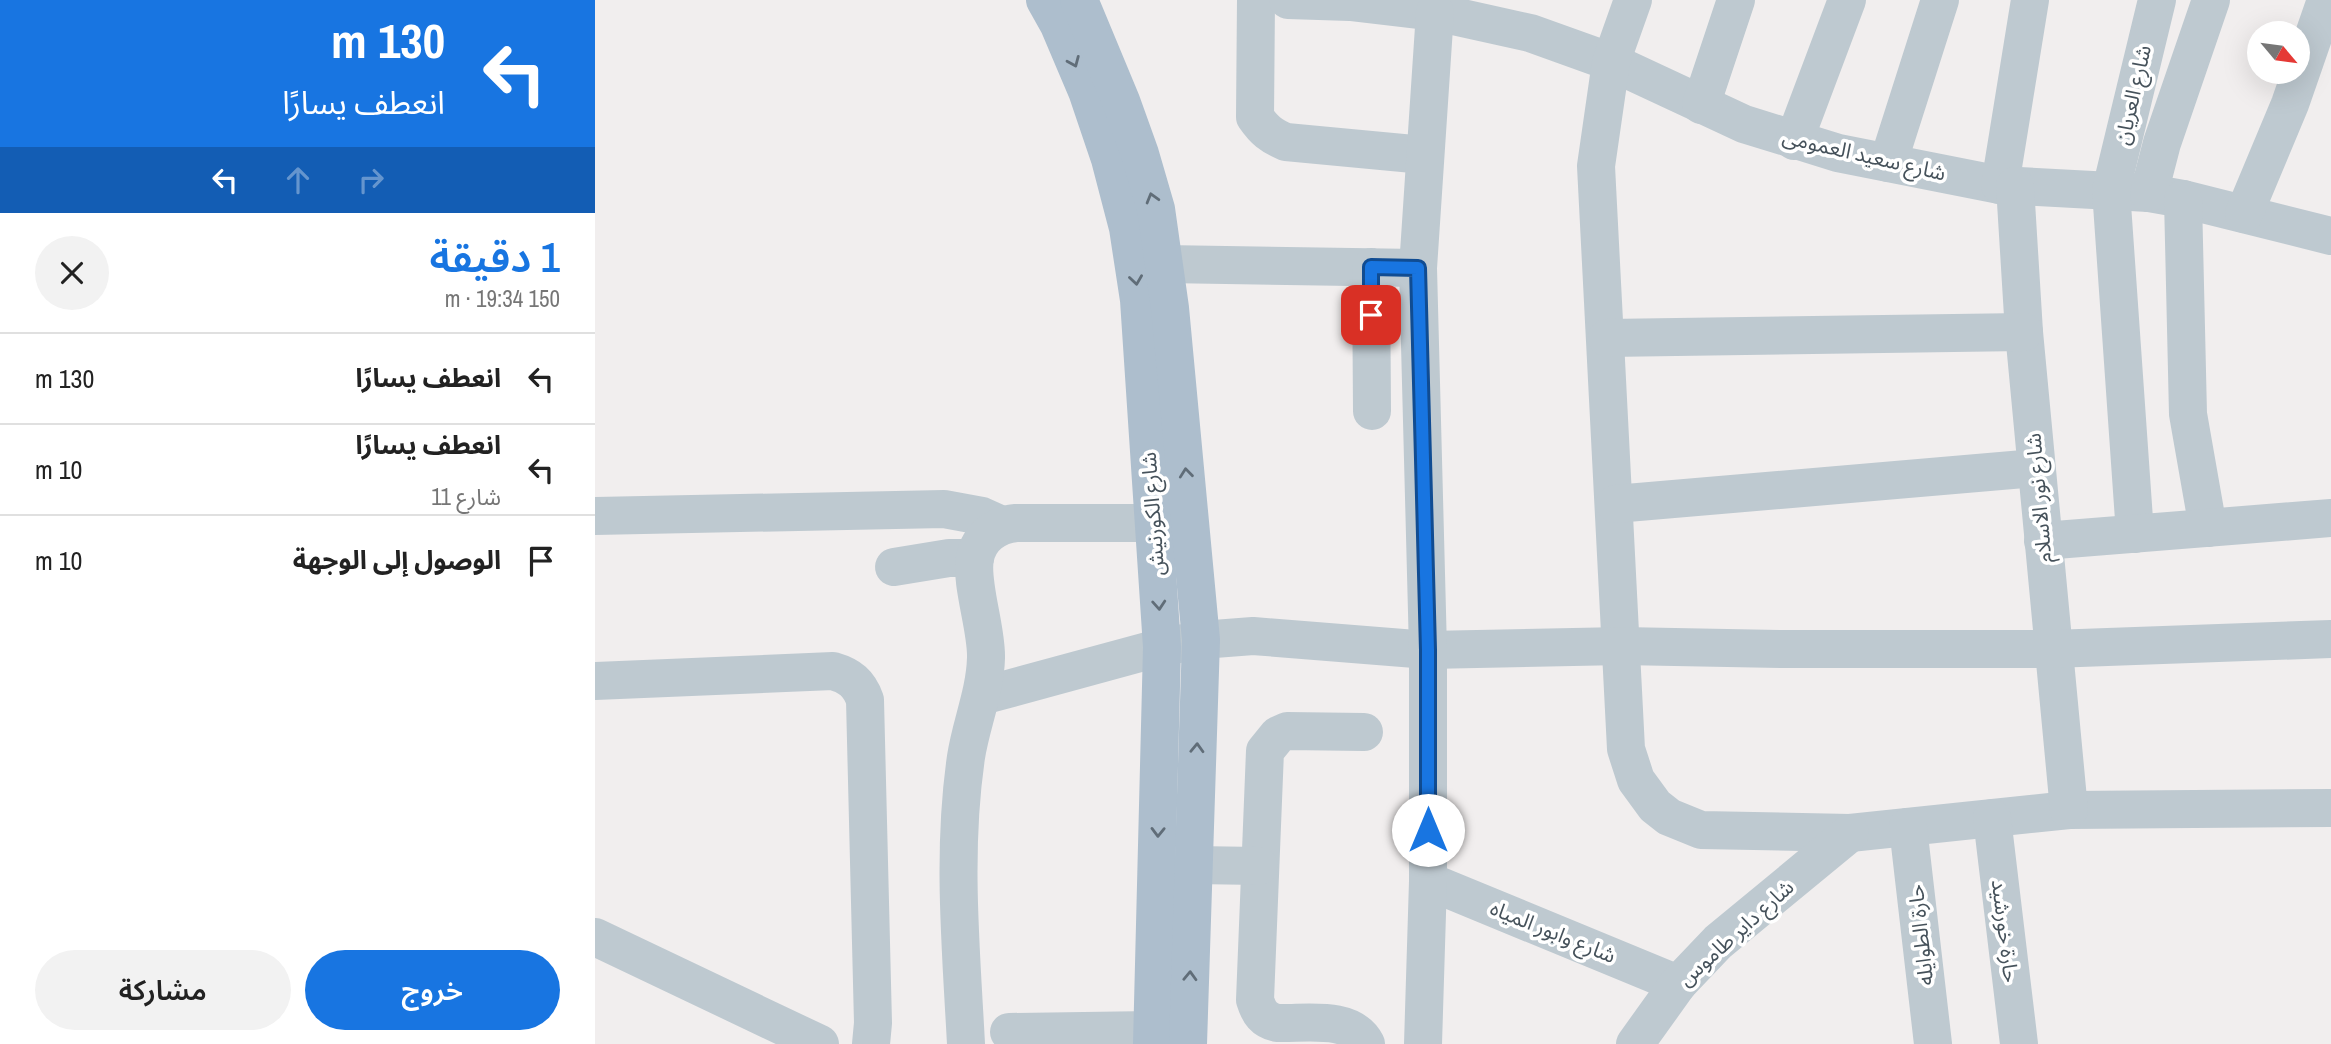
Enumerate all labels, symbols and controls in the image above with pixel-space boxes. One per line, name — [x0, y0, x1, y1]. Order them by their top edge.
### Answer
text: 130 m — [331, 7, 445, 73]
north arrow — [2247, 21, 2310, 84]
map controls — [2247, 21, 2310, 84]
icon: left — [469, 28, 560, 119]
street label: شارع العريان — [2107, 42, 2159, 148]
one-way arrow — [1066, 54, 1080, 67]
text: انعطف يسارًا — [282, 81, 445, 124]
street label: شارع سعيد العمومى — [1779, 122, 1949, 188]
icon: left — [206, 161, 244, 199]
icon: ahead — [279, 161, 317, 199]
icon: right — [352, 161, 390, 199]
one-way arrow — [1146, 193, 1161, 205]
text: 1 دقيقة — [429, 229, 560, 285]
button: close — [35, 236, 109, 310]
one-way arrow — [1128, 274, 1143, 286]
text: 150 m · 19:34 — [445, 283, 560, 314]
pin — [1341, 285, 1401, 345]
icon: arrive — [1352, 296, 1390, 334]
text: انعطف يسارًا — [355, 360, 501, 395]
icon: left — [522, 360, 560, 398]
text: 130 m — [35, 361, 94, 396]
text: انعطف يسارًا — [355, 427, 501, 462]
street label: شارع نور الاسلام — [2018, 432, 2061, 564]
icon: left — [522, 451, 560, 489]
street label: شارع الكورنيش — [1134, 451, 1172, 577]
text: 10 m — [35, 452, 82, 487]
one-way arrow — [1179, 467, 1194, 478]
text: شارع 11 — [431, 481, 501, 512]
text: الوصول إلى الوجهة — [293, 542, 501, 577]
icon: arrive — [522, 542, 560, 580]
text: 10 m — [35, 543, 82, 578]
one-way arrow — [1151, 599, 1166, 610]
one-way arrow — [1190, 743, 1205, 754]
position arrow — [1391, 793, 1465, 867]
one-way arrow — [1150, 827, 1166, 838]
street label: شارع داير طاموس — [1671, 873, 1801, 993]
street label: حارة خورشيد — [1985, 878, 2026, 984]
street label: حارة الطوايله — [1901, 883, 1940, 987]
street label: شارع وابور المياه — [1486, 893, 1620, 971]
button: مشاركة — [35, 950, 291, 1030]
button: خروج — [305, 950, 560, 1030]
one-way arrow — [1183, 970, 1198, 981]

